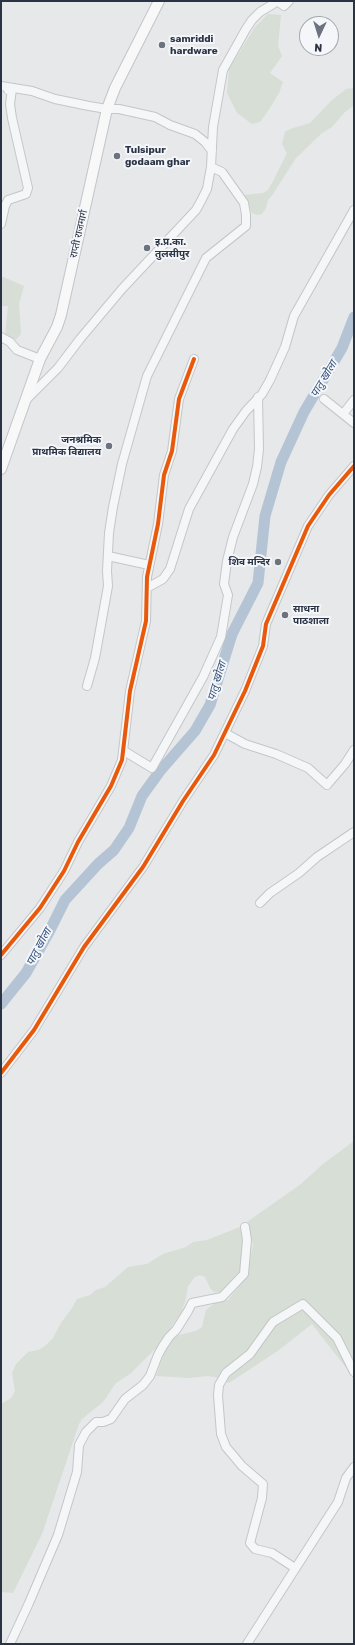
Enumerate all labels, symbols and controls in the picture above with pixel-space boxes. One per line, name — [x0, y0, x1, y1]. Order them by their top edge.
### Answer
north arrow — [299, 16, 339, 56]
place label: samriddi hardware — [170, 33, 218, 56]
marker: samriddi hardware — [157, 40, 167, 50]
text: N — [314, 41, 323, 54]
place label: Tulsipur godaam ghar — [125, 144, 190, 168]
marker: Tulsipur godaam ghar — [112, 151, 122, 161]
street label: राप्ती राजमार्ग — [68, 209, 90, 259]
place label: इ.प्र.का. तुलसीपुर — [155, 236, 189, 260]
marker: इ.प्र.का. तुलसीपुर — [142, 243, 152, 253]
water label: पातु खोला — [308, 358, 340, 400]
place label: जनश्रमिक प्राथमिक विद्यालय — [32, 434, 101, 458]
marker: जनश्रमिक प्राथमिक विद्यालय — [104, 441, 114, 451]
place label: शिव मन्दिर — [229, 556, 270, 568]
marker: शिव मन्दिर — [273, 557, 283, 567]
place label: साधना पाठशाला — [293, 603, 329, 626]
marker: साधना पाठशाला — [280, 610, 290, 620]
water label: पातु खोला — [205, 660, 229, 702]
water label: पातु खोला — [24, 926, 54, 968]

